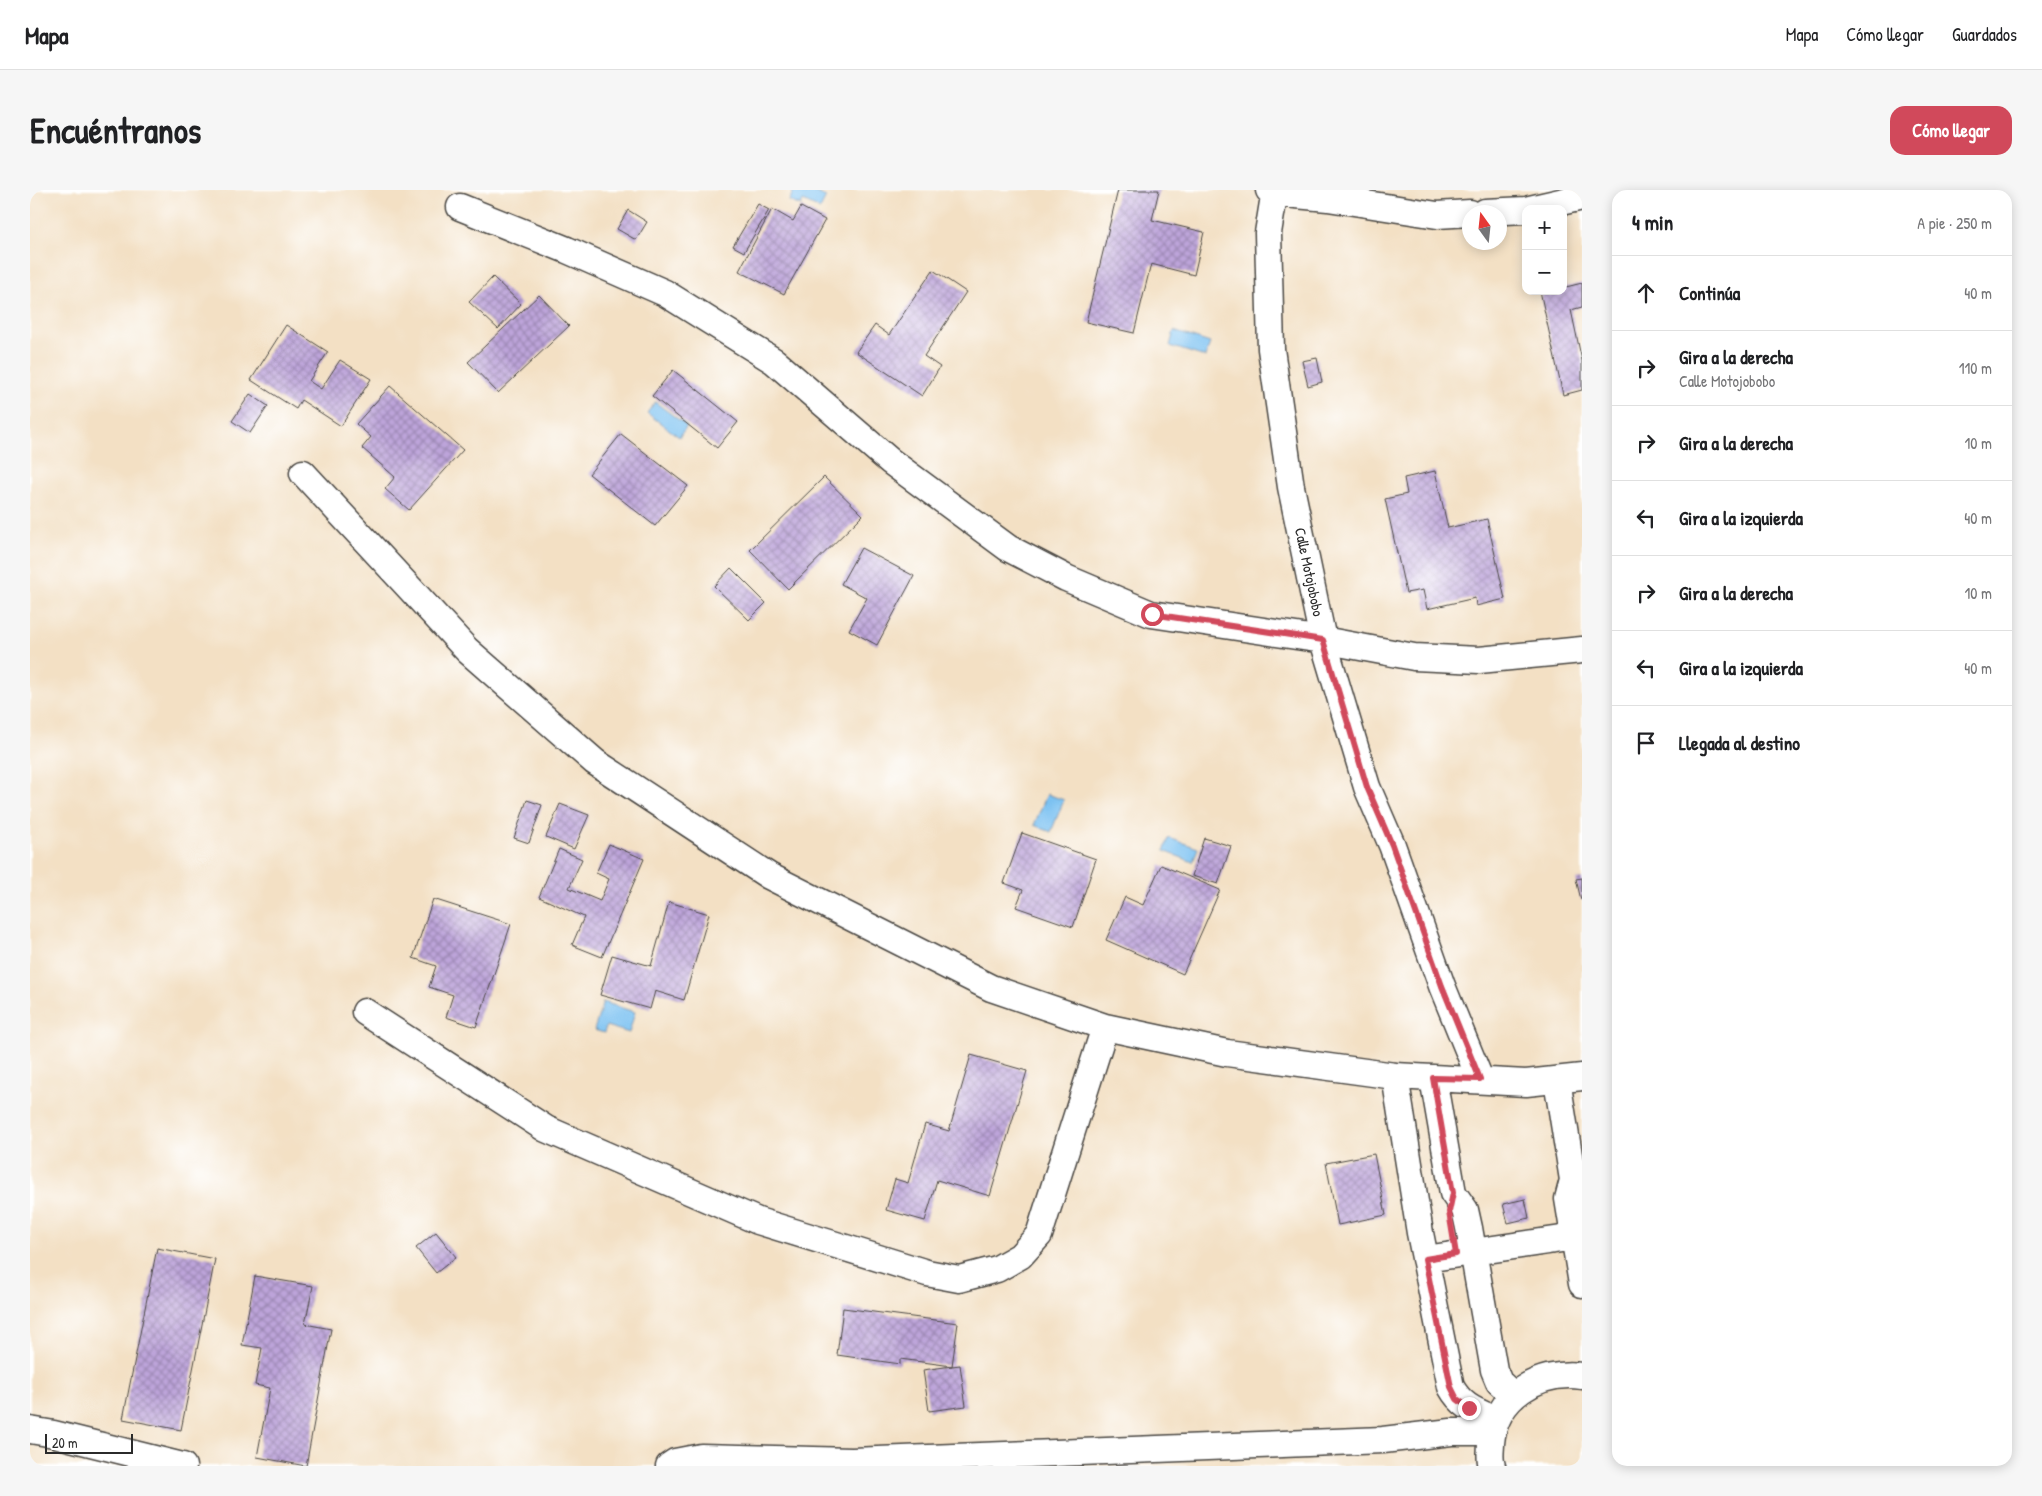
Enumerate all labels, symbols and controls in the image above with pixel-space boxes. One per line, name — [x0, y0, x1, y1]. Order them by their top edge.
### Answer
text: Mapa — [25, 19, 68, 51]
text: Mapa — [1786, 22, 1818, 47]
text: Cómo llegar — [1846, 22, 1924, 47]
text: Guardados — [1952, 22, 2017, 47]
button: Cómo llegar — [1890, 106, 2012, 155]
text: Encuéntranos — [30, 107, 201, 154]
north arrow — [1462, 205, 1507, 250]
map controls — [1522, 205, 1567, 295]
button: + — [1522, 205, 1567, 250]
text: 4 min — [1632, 208, 1673, 237]
text: A pie · 250 m — [1917, 212, 1992, 234]
button: − — [1522, 250, 1567, 295]
icon: ahead — [1632, 279, 1660, 307]
text: Continúa — [1679, 280, 1740, 306]
text: 40 m — [1964, 282, 1992, 304]
text: Gira a la derecha — [1679, 344, 1793, 370]
icon: right — [1632, 354, 1660, 382]
text: 110 m — [1959, 357, 1992, 379]
text: Calle Motojobobo — [1679, 370, 1775, 392]
icon: right — [1632, 429, 1660, 457]
text: Gira a la derecha — [1679, 430, 1793, 456]
text: 10 m — [1964, 432, 1992, 454]
icon: left — [1632, 504, 1660, 532]
text: Gira a la izquierda — [1679, 505, 1803, 531]
text: 40 m — [1964, 507, 1992, 529]
street label: Calle Motojobobo — [1290, 526, 1329, 618]
icon: right — [1632, 579, 1660, 607]
text: Gira a la derecha — [1679, 580, 1793, 606]
text: 10 m — [1964, 582, 1992, 604]
route start — [1141, 603, 1164, 626]
icon: left — [1632, 654, 1660, 682]
text: Gira a la izquierda — [1679, 655, 1803, 681]
text: 40 m — [1964, 657, 1992, 679]
icon: arrive — [1632, 729, 1660, 757]
text: Llegada al destino — [1679, 730, 1800, 756]
route end — [1458, 1397, 1481, 1420]
scale bar — [45, 1431, 132, 1454]
text: 20 m — [52, 1433, 78, 1452]

